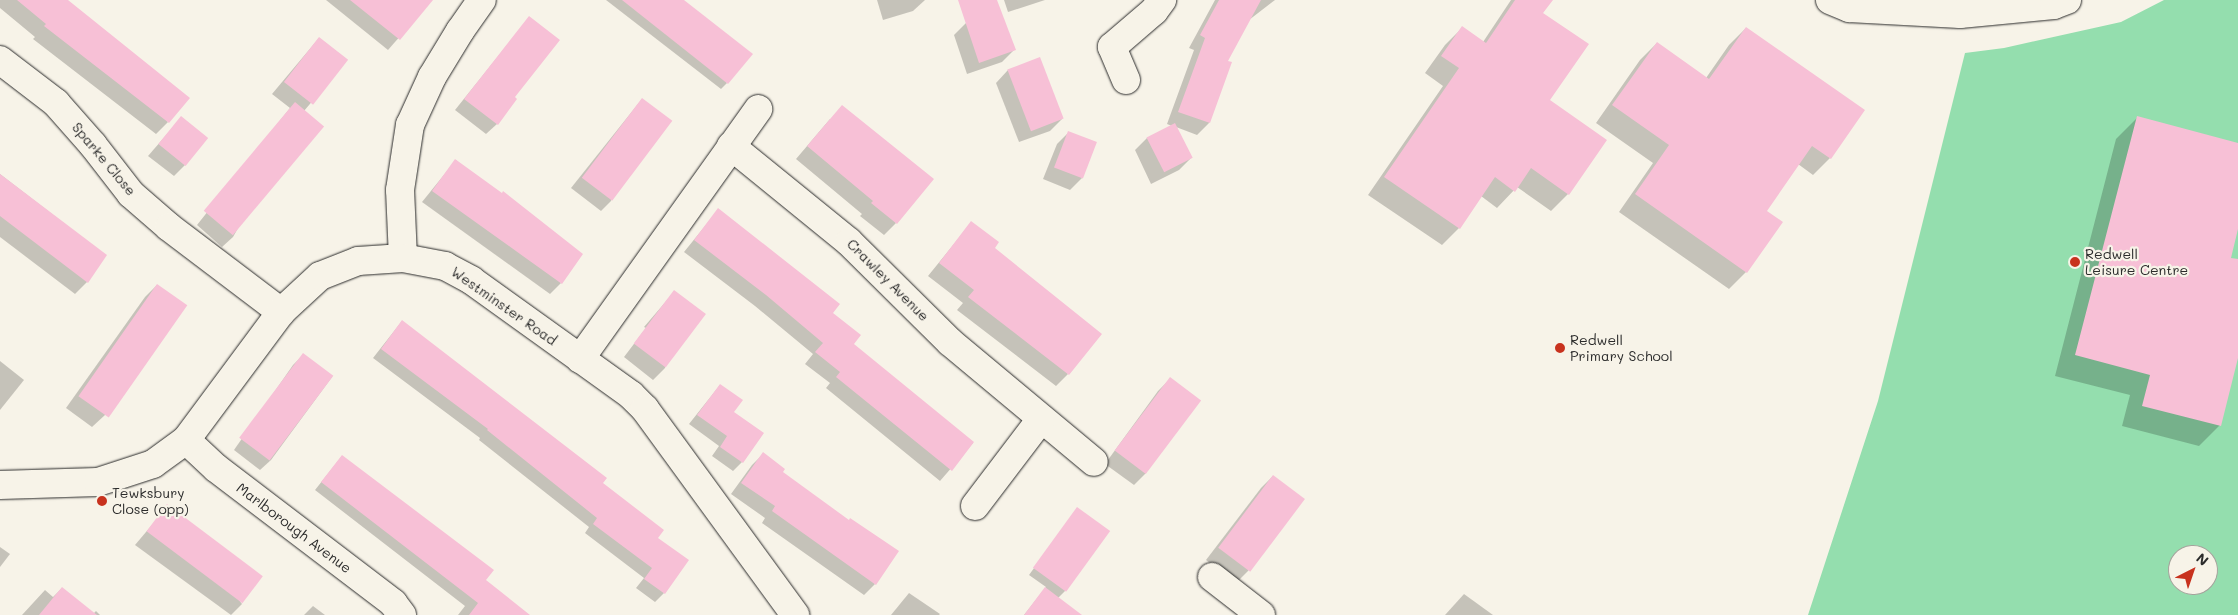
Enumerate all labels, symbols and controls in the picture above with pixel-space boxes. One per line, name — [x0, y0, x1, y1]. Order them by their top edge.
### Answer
street label: Sparke Close — [69, 119, 139, 199]
street label: Crawley Avenue — [844, 236, 932, 324]
place label: Redwell Leisure Centre — [2085, 246, 2188, 278]
marker: Redwell Leisure Centre — [2069, 256, 2081, 268]
street label: Westminster Road — [448, 263, 560, 349]
place label: Redwell Primary School — [1570, 332, 1673, 364]
marker: Redwell Primary School — [1554, 342, 1566, 354]
street label: Marlborough Avenue — [233, 479, 355, 577]
place label: Tewksbury Close (opp) — [112, 485, 189, 518]
marker: Tewksbury Close (opp) — [96, 495, 108, 507]
north arrow — [2168, 545, 2218, 595]
text: N — [2192, 548, 2213, 570]

